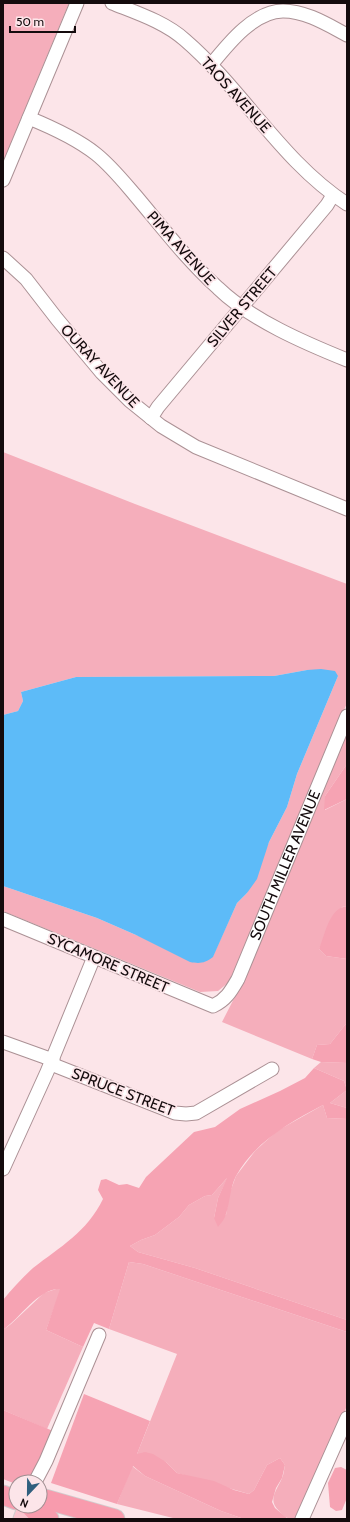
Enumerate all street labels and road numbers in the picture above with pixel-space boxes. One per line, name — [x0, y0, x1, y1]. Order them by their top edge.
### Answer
street label: TAOS AVENUE — [197, 53, 275, 137]
street label: PIMA AVENUE — [143, 207, 219, 289]
street label: SILVER STREET — [203, 263, 281, 351]
street label: OURAY AVENUE — [57, 321, 143, 411]
street label: SOUTH MILLER AVENUE — [246, 788, 324, 943]
street label: SYCAMORE STREET — [45, 929, 171, 997]
street label: SPRUCE STREET — [69, 1064, 177, 1120]

